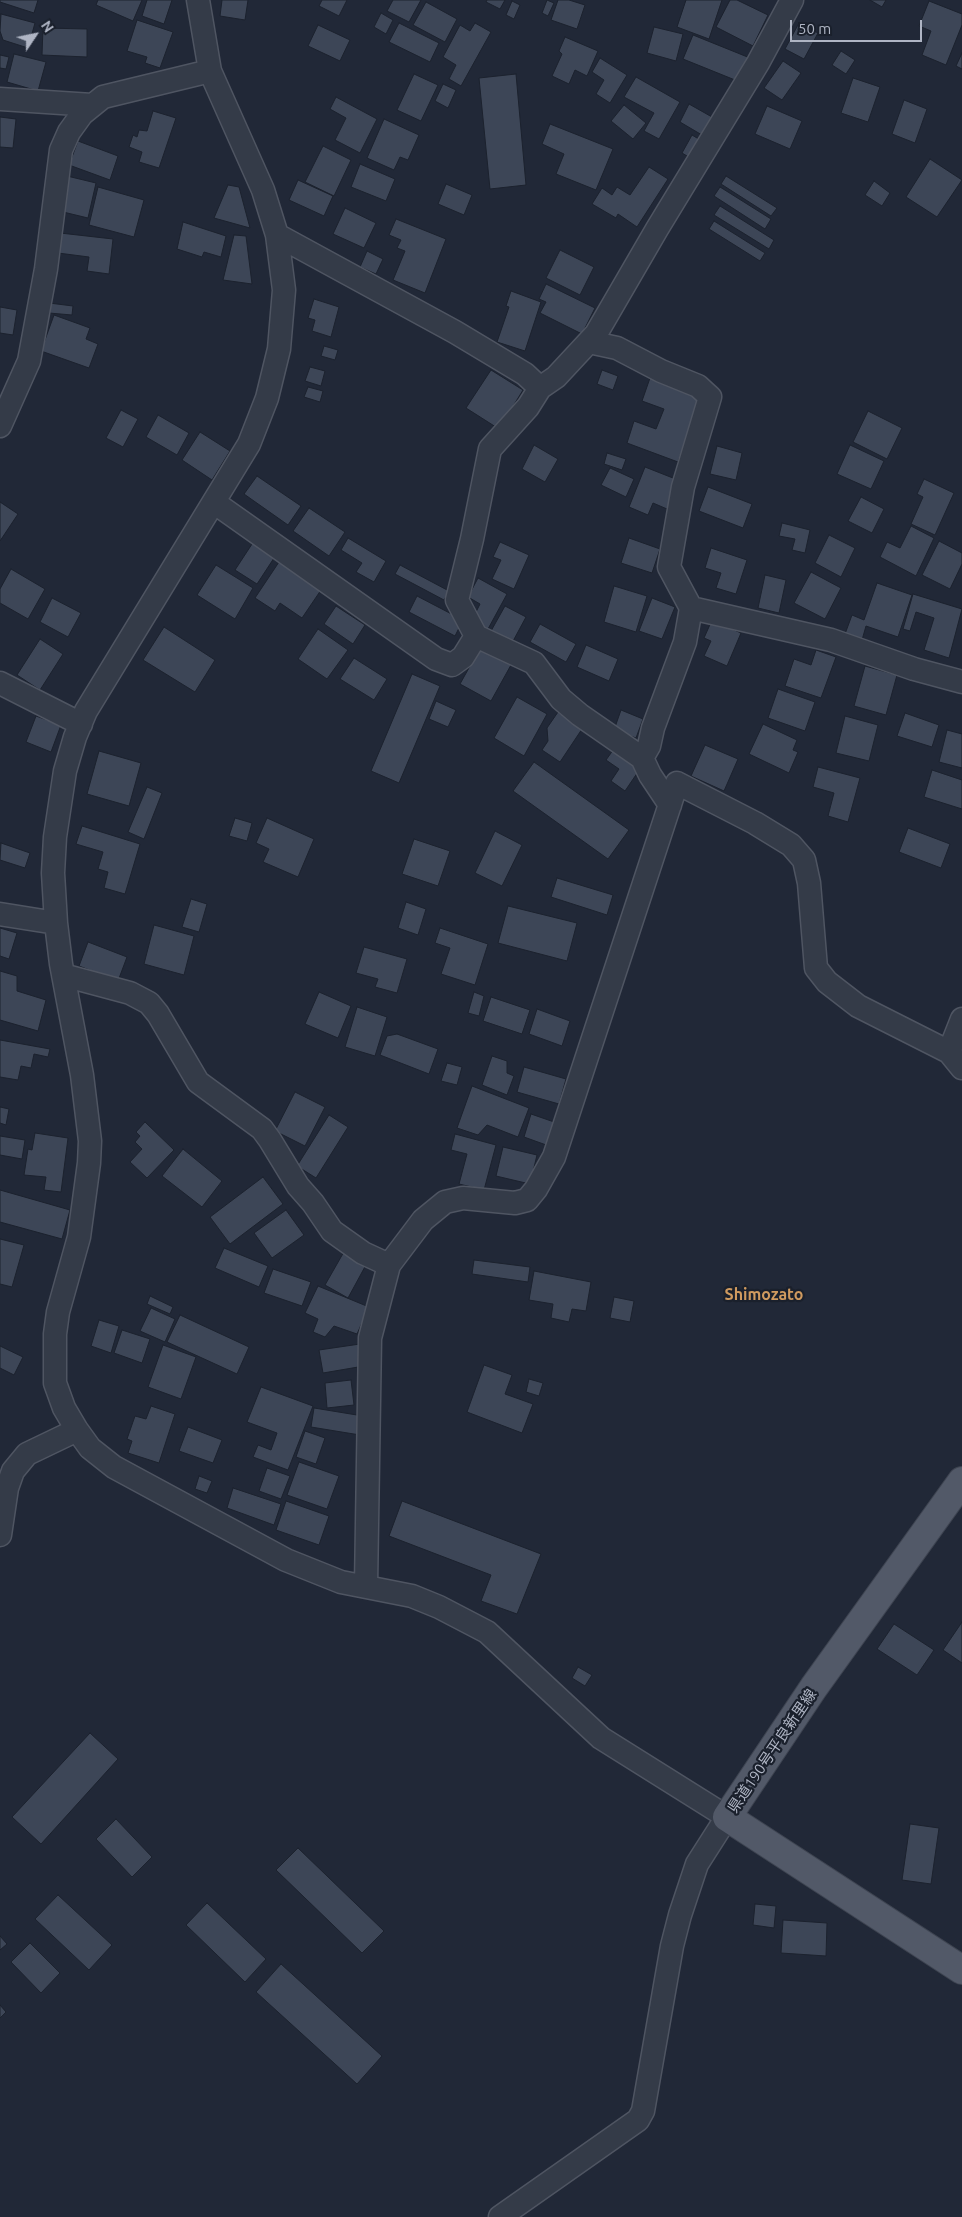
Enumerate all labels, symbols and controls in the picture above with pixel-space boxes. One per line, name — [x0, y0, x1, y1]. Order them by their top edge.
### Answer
north arrow — [10, 10, 60, 60]
scale bar — [792, 10, 924, 42]
text: N — [38, 18, 57, 35]
text: 50 m — [798, 20, 831, 37]
district label: Shimozato — [725, 1285, 803, 1305]
street label: 県道190号平良新里線 — [724, 1686, 820, 1816]

